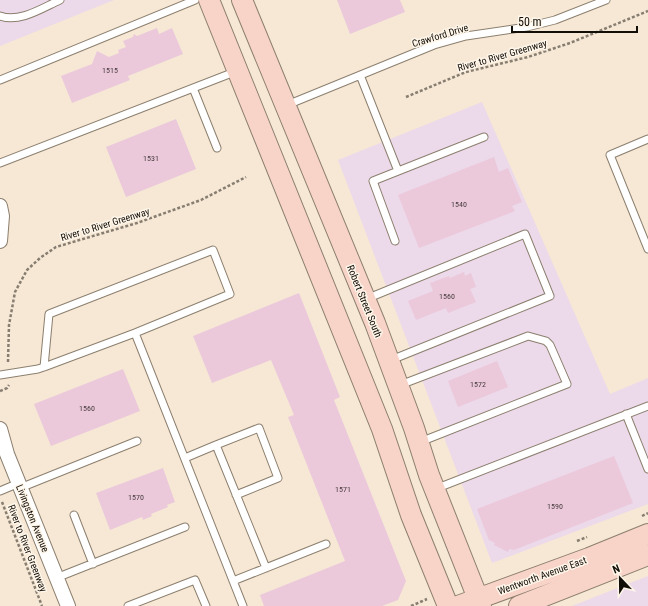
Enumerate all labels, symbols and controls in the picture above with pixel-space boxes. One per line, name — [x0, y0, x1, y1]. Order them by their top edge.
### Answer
scale bar — [512, 8, 637, 34]
text: 50 m — [518, 15, 542, 29]
street label: Crawford Drive — [411, 22, 470, 49]
street label: River to River Greenway — [456, 37, 548, 73]
house number: 1515 — [102, 66, 118, 75]
house number: 1531 — [143, 154, 159, 163]
house number: 1540 — [451, 200, 467, 209]
street label: River to River Greenway — [59, 206, 151, 243]
street label: Robert Street South — [345, 263, 384, 339]
house number: 1560 — [439, 292, 455, 301]
house number: 1572 — [470, 380, 486, 389]
house number: 1560 — [79, 404, 95, 413]
street label: Livingston Avenue — [14, 483, 51, 554]
house number: 1571 — [335, 485, 351, 494]
house number: 1570 — [128, 493, 144, 502]
house number: 1590 — [547, 502, 563, 511]
street label: River to River Greenway — [6, 503, 49, 593]
street label: Wentworth Avenue East — [496, 554, 588, 597]
north arrow — [600, 558, 640, 598]
text: N — [611, 562, 622, 576]

